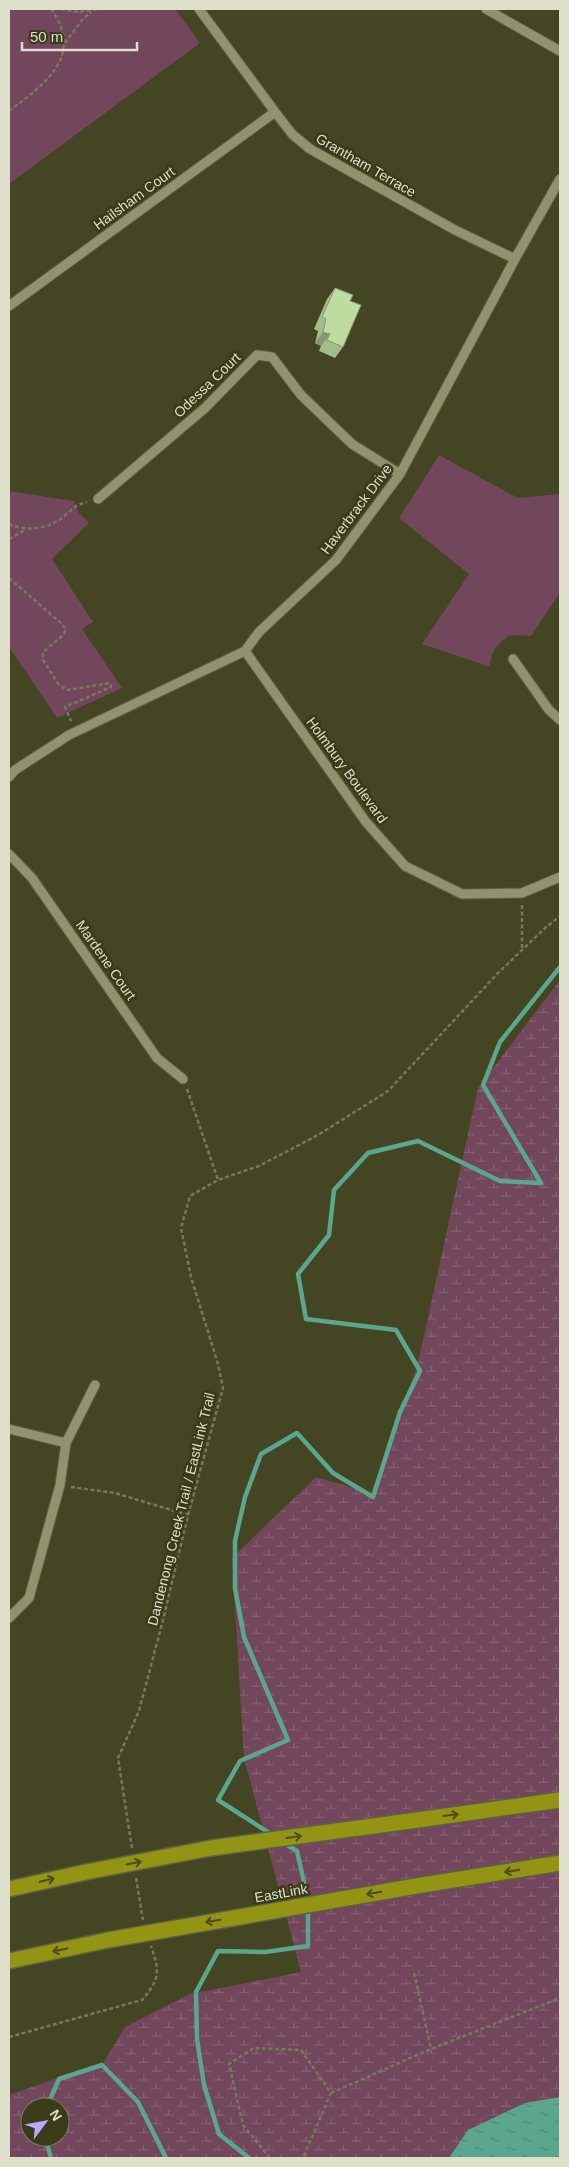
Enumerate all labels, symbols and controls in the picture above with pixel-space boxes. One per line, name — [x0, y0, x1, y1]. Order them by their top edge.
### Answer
scale bar — [22, 20, 138, 52]
text: 50 m — [30, 28, 63, 45]
street label: Grantham Terrace — [313, 130, 419, 200]
street label: Hailsham Court — [90, 163, 178, 233]
street label: Odessa Court — [170, 349, 244, 421]
street label: Haverbrack Drive — [317, 461, 395, 557]
street label: Holmbury Boulevard — [303, 714, 391, 826]
street label: Mardene Court — [73, 917, 139, 1003]
street label: Dandenong Creek Trail / EastLink Trail — [144, 1391, 218, 1627]
one-way arrow — [443, 1810, 459, 1820]
one-way arrow — [286, 1832, 302, 1842]
one-way arrow — [125, 1857, 141, 1867]
one-way arrow — [504, 1866, 520, 1876]
one-way arrow — [39, 1875, 55, 1884]
street label: EastLink — [253, 1880, 310, 1906]
one-way arrow — [366, 1889, 382, 1899]
one-way arrow — [206, 1917, 222, 1926]
one-way arrow — [52, 1946, 68, 1956]
north arrow — [20, 2097, 70, 2147]
text: N — [47, 2107, 65, 2124]

